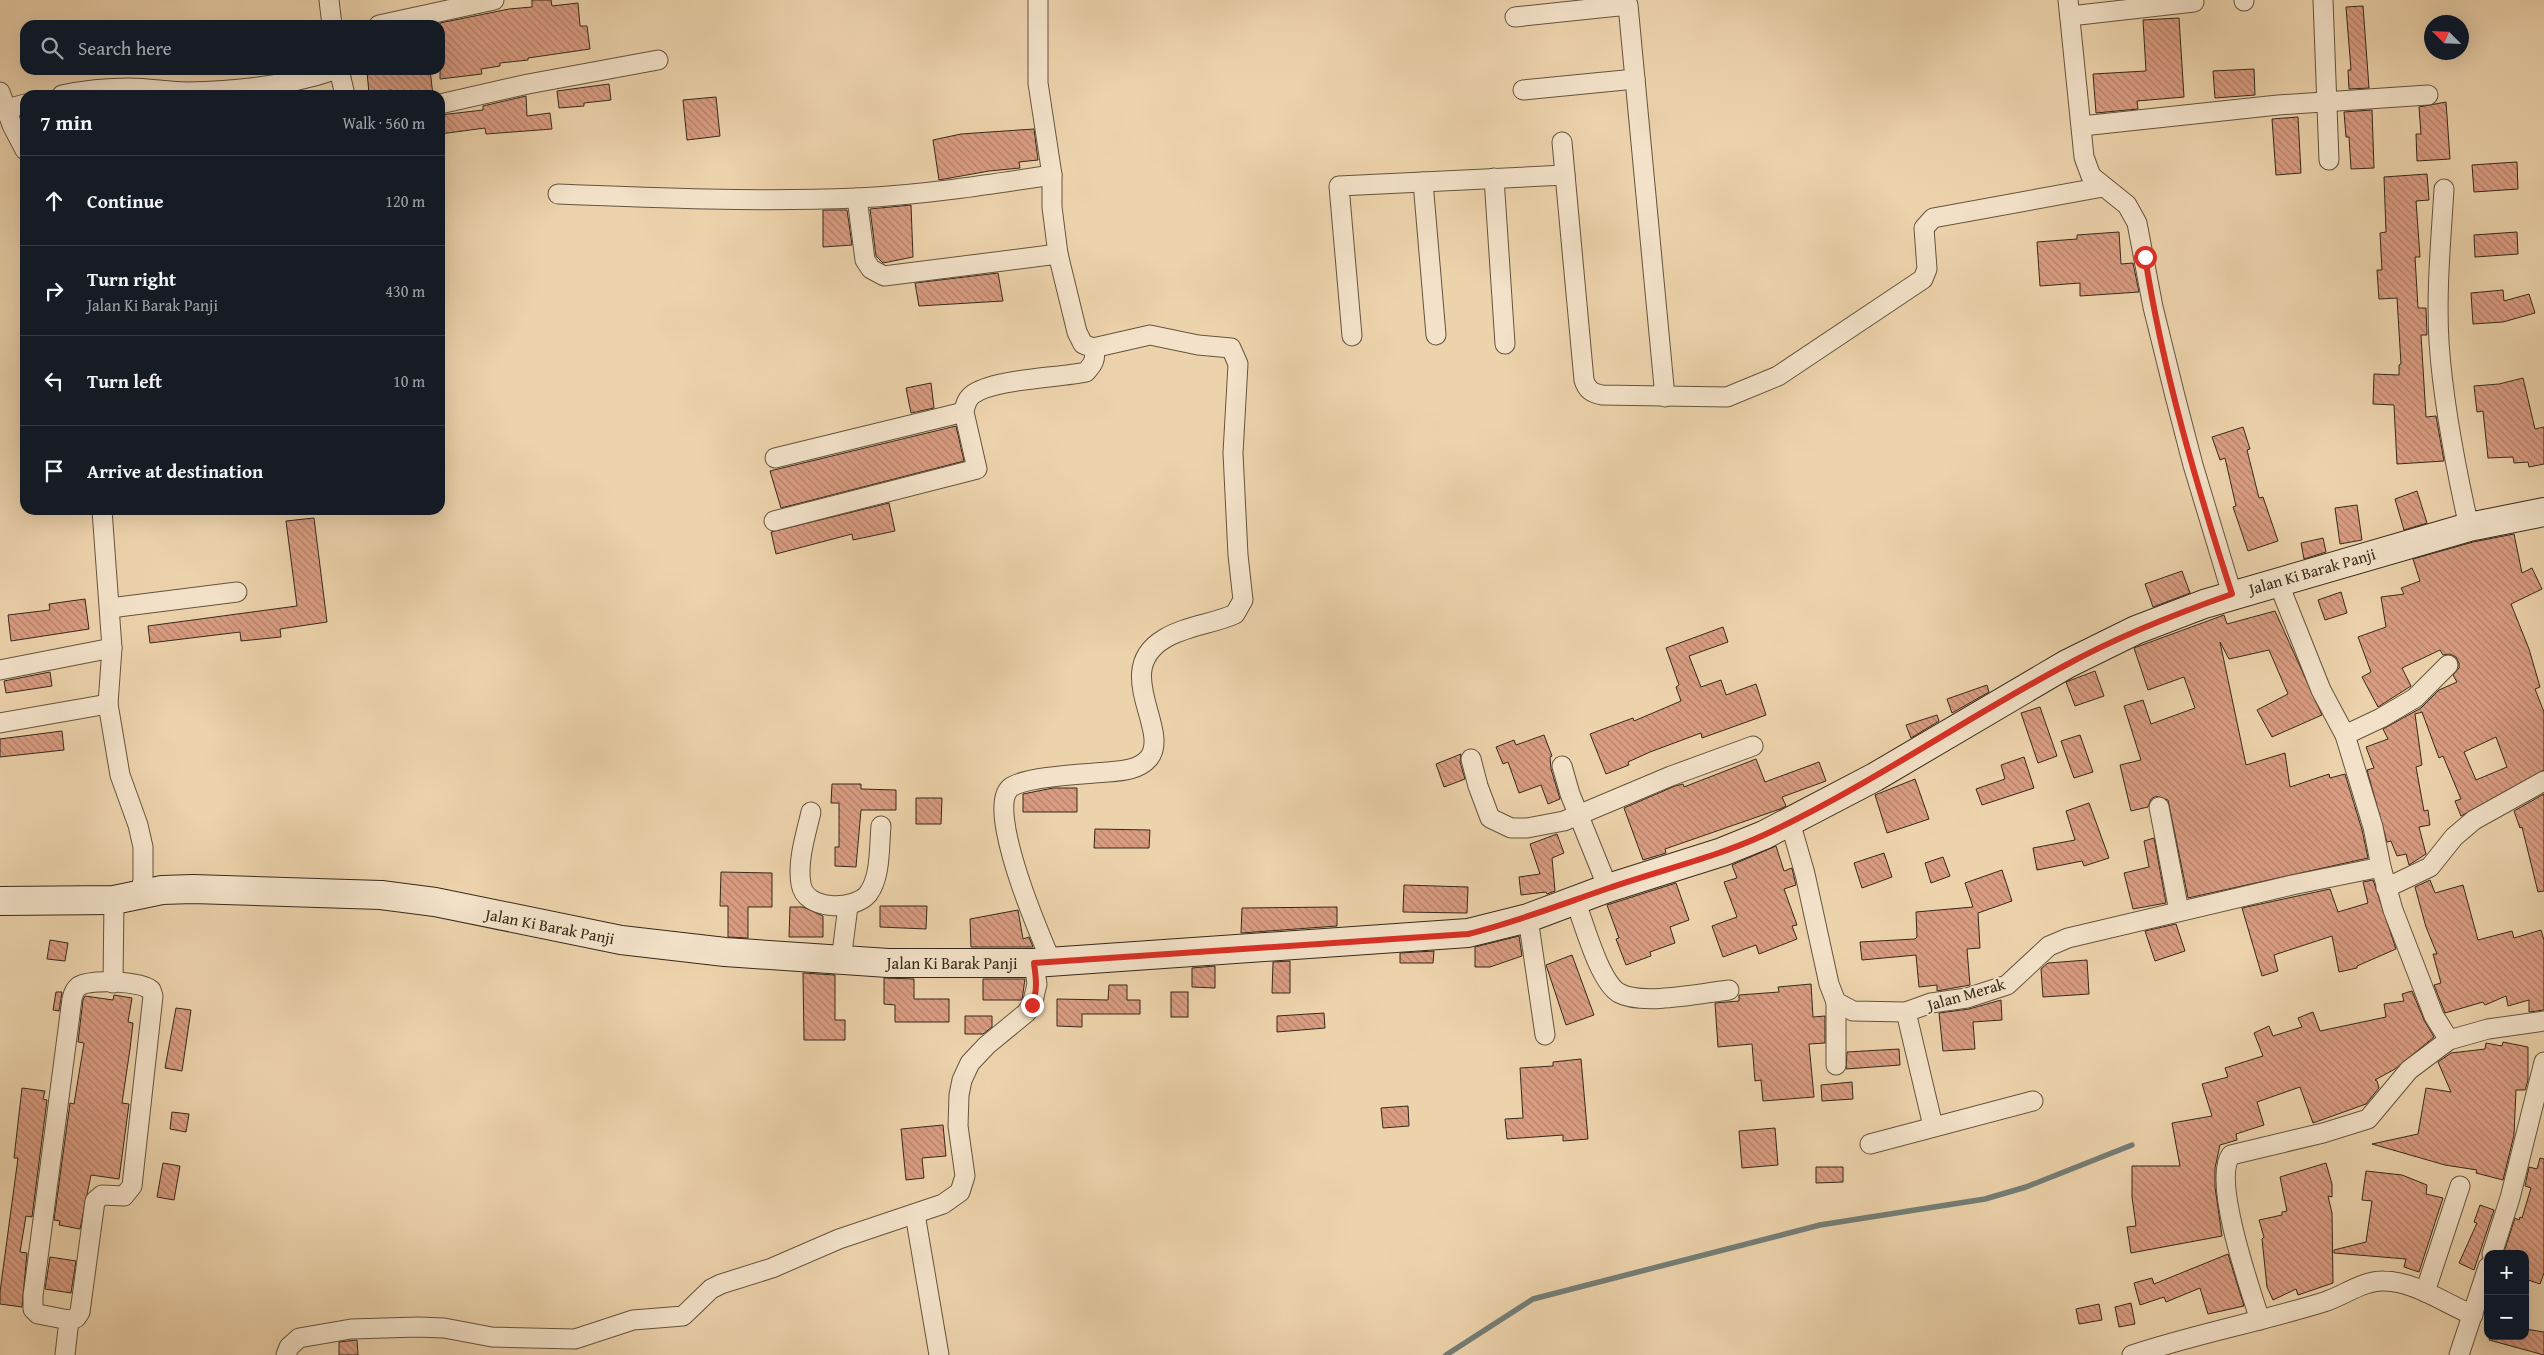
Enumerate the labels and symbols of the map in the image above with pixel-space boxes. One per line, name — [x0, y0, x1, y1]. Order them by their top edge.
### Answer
north arrow — [2424, 15, 2469, 60]
route start — [2134, 246, 2157, 269]
street label: Jalan Ki Barak Panji — [2244, 541, 2379, 601]
street label: Jalan Ki Barak Panji — [482, 901, 617, 950]
street label: Jalan Ki Barak Panji — [885, 951, 1018, 975]
street label: Jalan Merak — [1922, 971, 2009, 1017]
route end — [1021, 994, 1044, 1017]

